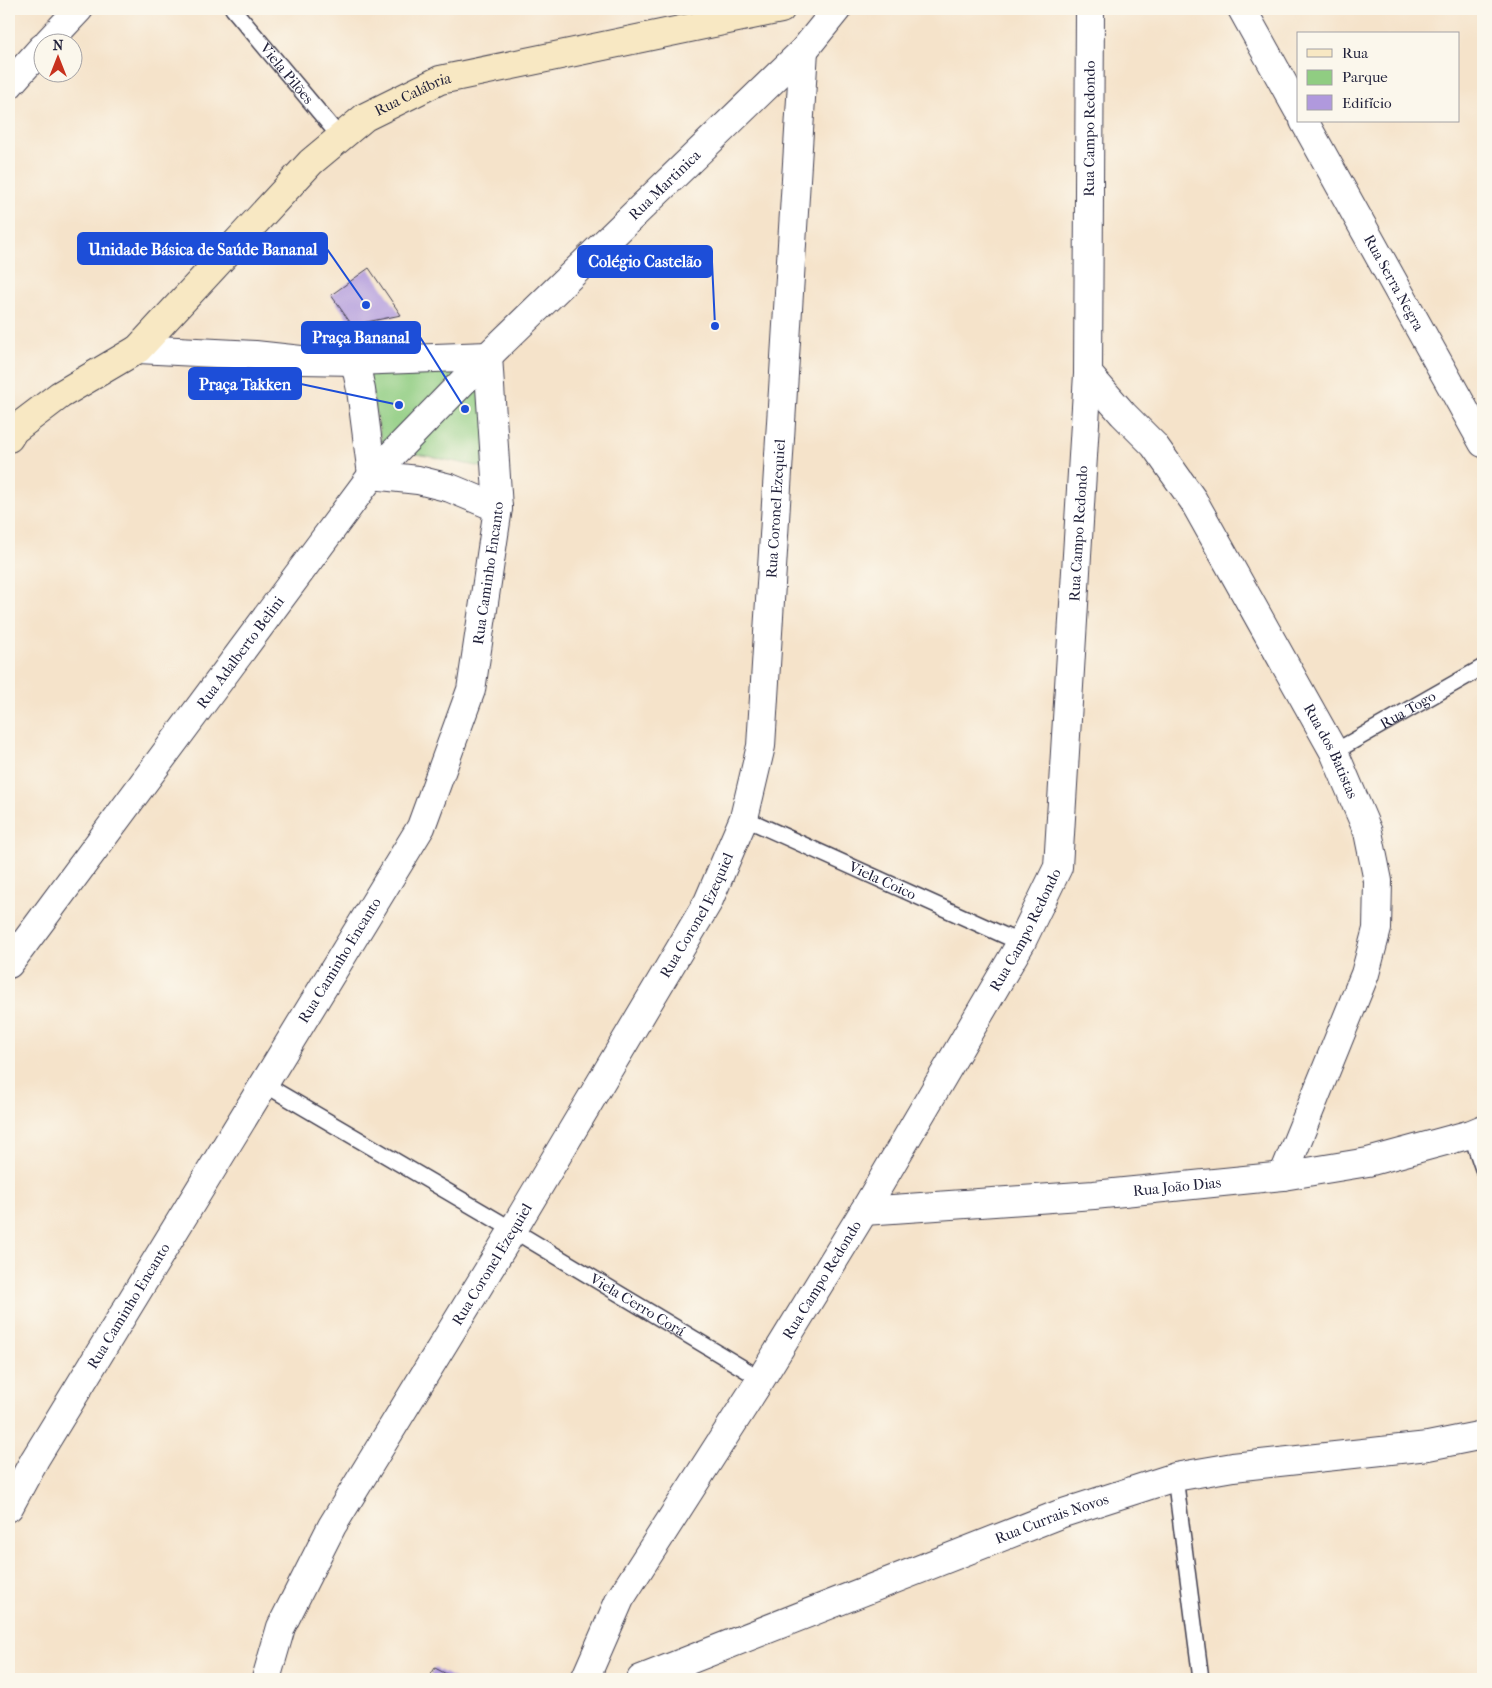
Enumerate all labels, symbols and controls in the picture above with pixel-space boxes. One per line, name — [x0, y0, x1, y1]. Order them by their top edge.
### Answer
north arrow — [32, 32, 82, 82]
legend — [1297, 32, 1460, 122]
text: N — [53, 37, 64, 54]
street label: Viela Pilões — [256, 39, 318, 108]
text: Rua — [1342, 44, 1369, 62]
street label: Rua Campo Redondo — [1080, 60, 1099, 197]
text: Parque — [1342, 68, 1388, 86]
street label: Rua Calábria — [371, 69, 454, 120]
text: Edifício — [1342, 94, 1392, 112]
street label: Rua Martinica — [625, 146, 705, 224]
street label: Rua Serra Negra — [1360, 231, 1428, 335]
callout: Unidade Básica de Saúde Bananal — [78, 233, 327, 264]
text: Unidade Básica de Saúde Bananal — [87, 240, 318, 259]
callout: Colégio Castelão — [578, 246, 712, 277]
text: Colégio Castelão — [588, 252, 702, 272]
callout: Praça Bananal — [302, 322, 420, 353]
text: Praça Bananal — [312, 328, 410, 348]
callout: Praça Takken — [189, 368, 301, 399]
text: Praça Takken — [199, 375, 292, 395]
street label: Rua Coronel Ezequiel — [762, 438, 789, 579]
street label: Rua Campo Redondo — [1065, 465, 1091, 602]
street label: Rua Caminho Encanto — [469, 501, 507, 646]
street label: Rua Adalberto Belini — [193, 592, 288, 712]
street label: Rua Togo — [1377, 687, 1439, 733]
street label: Rua dos Batistas — [1300, 700, 1362, 802]
street label: Rua Coronel Ezequiel — [656, 850, 737, 981]
street label: Viela Coico — [845, 857, 919, 904]
street label: Rua Campo Redondo — [986, 865, 1065, 994]
street label: Rua Caminho Encanto — [294, 894, 385, 1026]
street label: Rua João Dias — [1132, 1173, 1222, 1200]
street label: Rua Coronel Ezequiel — [448, 1200, 536, 1329]
street label: Rua Campo Redondo — [779, 1217, 865, 1342]
street label: Rua Caminho Encanto — [83, 1239, 174, 1372]
street label: Viela Cerro Corá — [586, 1269, 689, 1341]
street label: Rua Currais Novos — [992, 1490, 1111, 1548]

